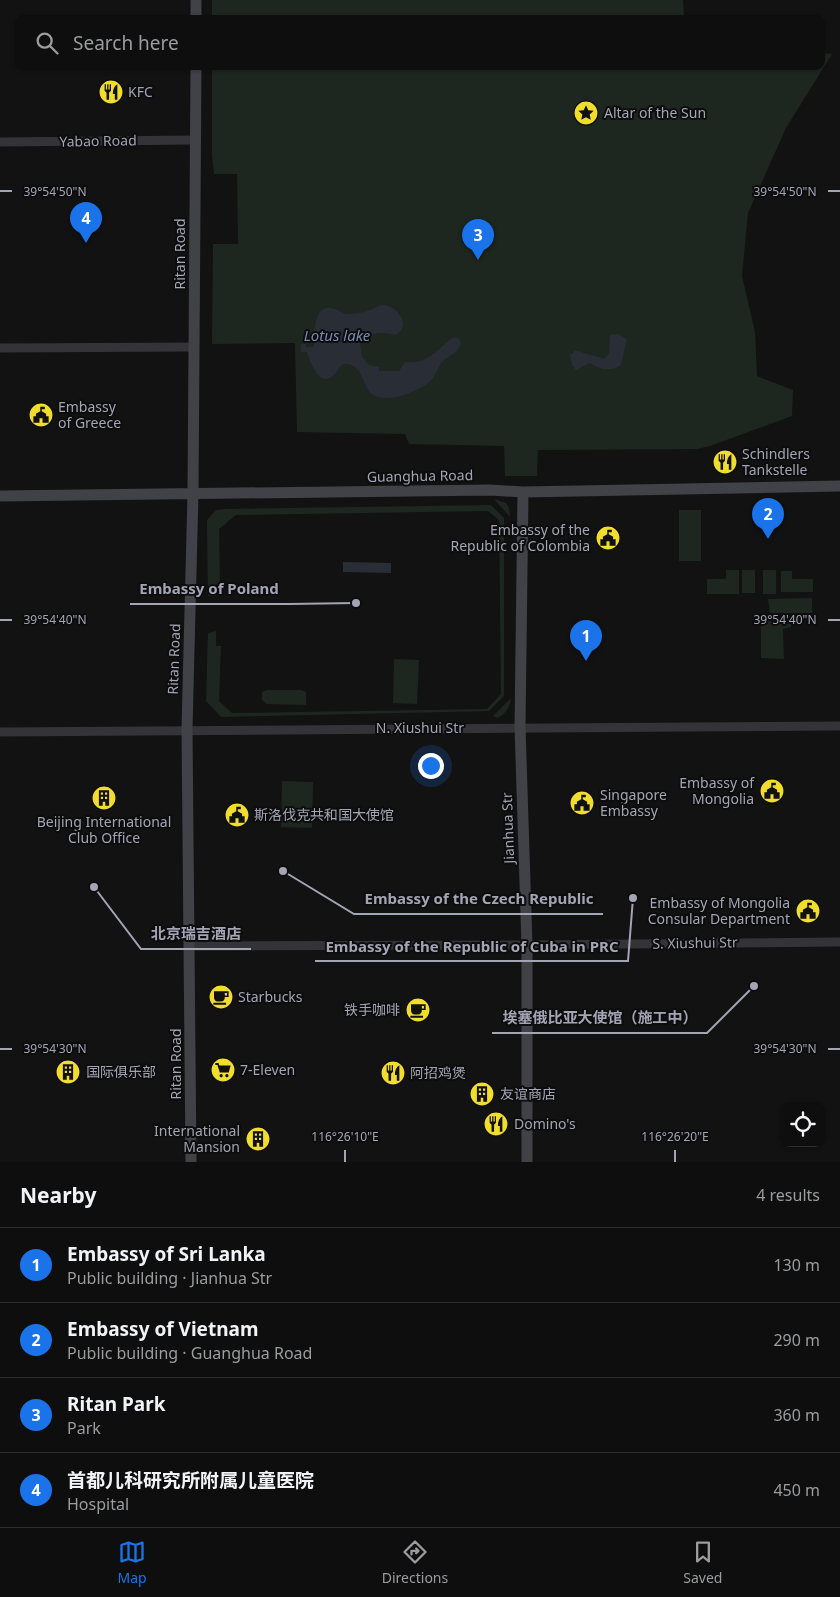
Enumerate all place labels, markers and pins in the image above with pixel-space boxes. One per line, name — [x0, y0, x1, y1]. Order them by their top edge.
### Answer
restaurant icon: KFC — [98, 79, 124, 105]
place label: KFC — [128, 82, 153, 101]
place icon: Altar of the Sun — [573, 100, 599, 126]
place label: Altar of the Sun — [604, 103, 706, 122]
pin: 4 — [70, 202, 102, 243]
pin: 3 — [462, 219, 494, 260]
place label: Embassy of Greece — [58, 397, 121, 432]
public building icon: Embassy of Greece — [28, 402, 54, 428]
place label: Schindlers Tankstelle — [742, 444, 810, 479]
restaurant icon: Schindlers Tankstelle — [712, 449, 738, 475]
pin: 2 — [752, 498, 784, 539]
place label: Embassy of the Republic of Colombia — [450, 520, 590, 555]
public building icon: Embassy of the Republic of Colombia — [595, 525, 621, 551]
callout: Embassy of Poland — [130, 574, 289, 604]
pin: 1 — [570, 620, 602, 661]
place label: Embassy of Mongolia — [679, 773, 755, 808]
public building icon: Embassy of Mongolia — [759, 778, 785, 804]
building icon: Beijing International Club Office — [91, 785, 117, 811]
place label: Singapore Embassy — [600, 785, 667, 820]
public building icon: Singapore Embassy — [569, 790, 595, 816]
public building icon: 斯洛伐克共和国大使馆 — [224, 802, 250, 828]
place label: 斯洛伐克共和国大使馆 — [254, 805, 394, 824]
place label: Beijing International Club Office — [37, 812, 171, 847]
callout: Embassy of the Czech Republic — [354, 884, 603, 914]
place label: Embassy of Mongolia Consular Department — [648, 893, 790, 928]
public building icon: Embassy of Mongolia Consular Department — [795, 898, 821, 924]
callout: 北京瑞吉酒店 — [141, 919, 251, 949]
callout: Embassy of the Republic of Cuba in PRC — [315, 931, 628, 961]
cafe icon: Starbucks — [208, 984, 234, 1010]
place label: Starbucks — [238, 987, 303, 1006]
cafe icon: 铁手咖啡 — [405, 997, 431, 1023]
place label: 铁手咖啡 — [344, 1000, 400, 1019]
callout: 埃塞俄比亚大使馆（施工中） — [492, 1003, 707, 1033]
supermarket icon: 7-Eleven — [210, 1057, 236, 1083]
building icon: 国际俱乐部 — [55, 1059, 81, 1085]
place label: 7-Eleven — [240, 1060, 295, 1079]
restaurant icon: 阿招鸡煲 — [380, 1060, 406, 1086]
place label: 国际俱乐部 — [86, 1062, 156, 1081]
place label: 阿招鸡煲 — [410, 1063, 466, 1082]
building icon: 友谊商店 — [469, 1081, 495, 1107]
place label: 友谊商店 — [500, 1084, 556, 1103]
restaurant icon: Domino's — [483, 1111, 509, 1137]
place label: Domino's — [514, 1114, 576, 1133]
place label: International Mansion — [154, 1121, 240, 1156]
building icon: International Mansion — [245, 1126, 271, 1152]

